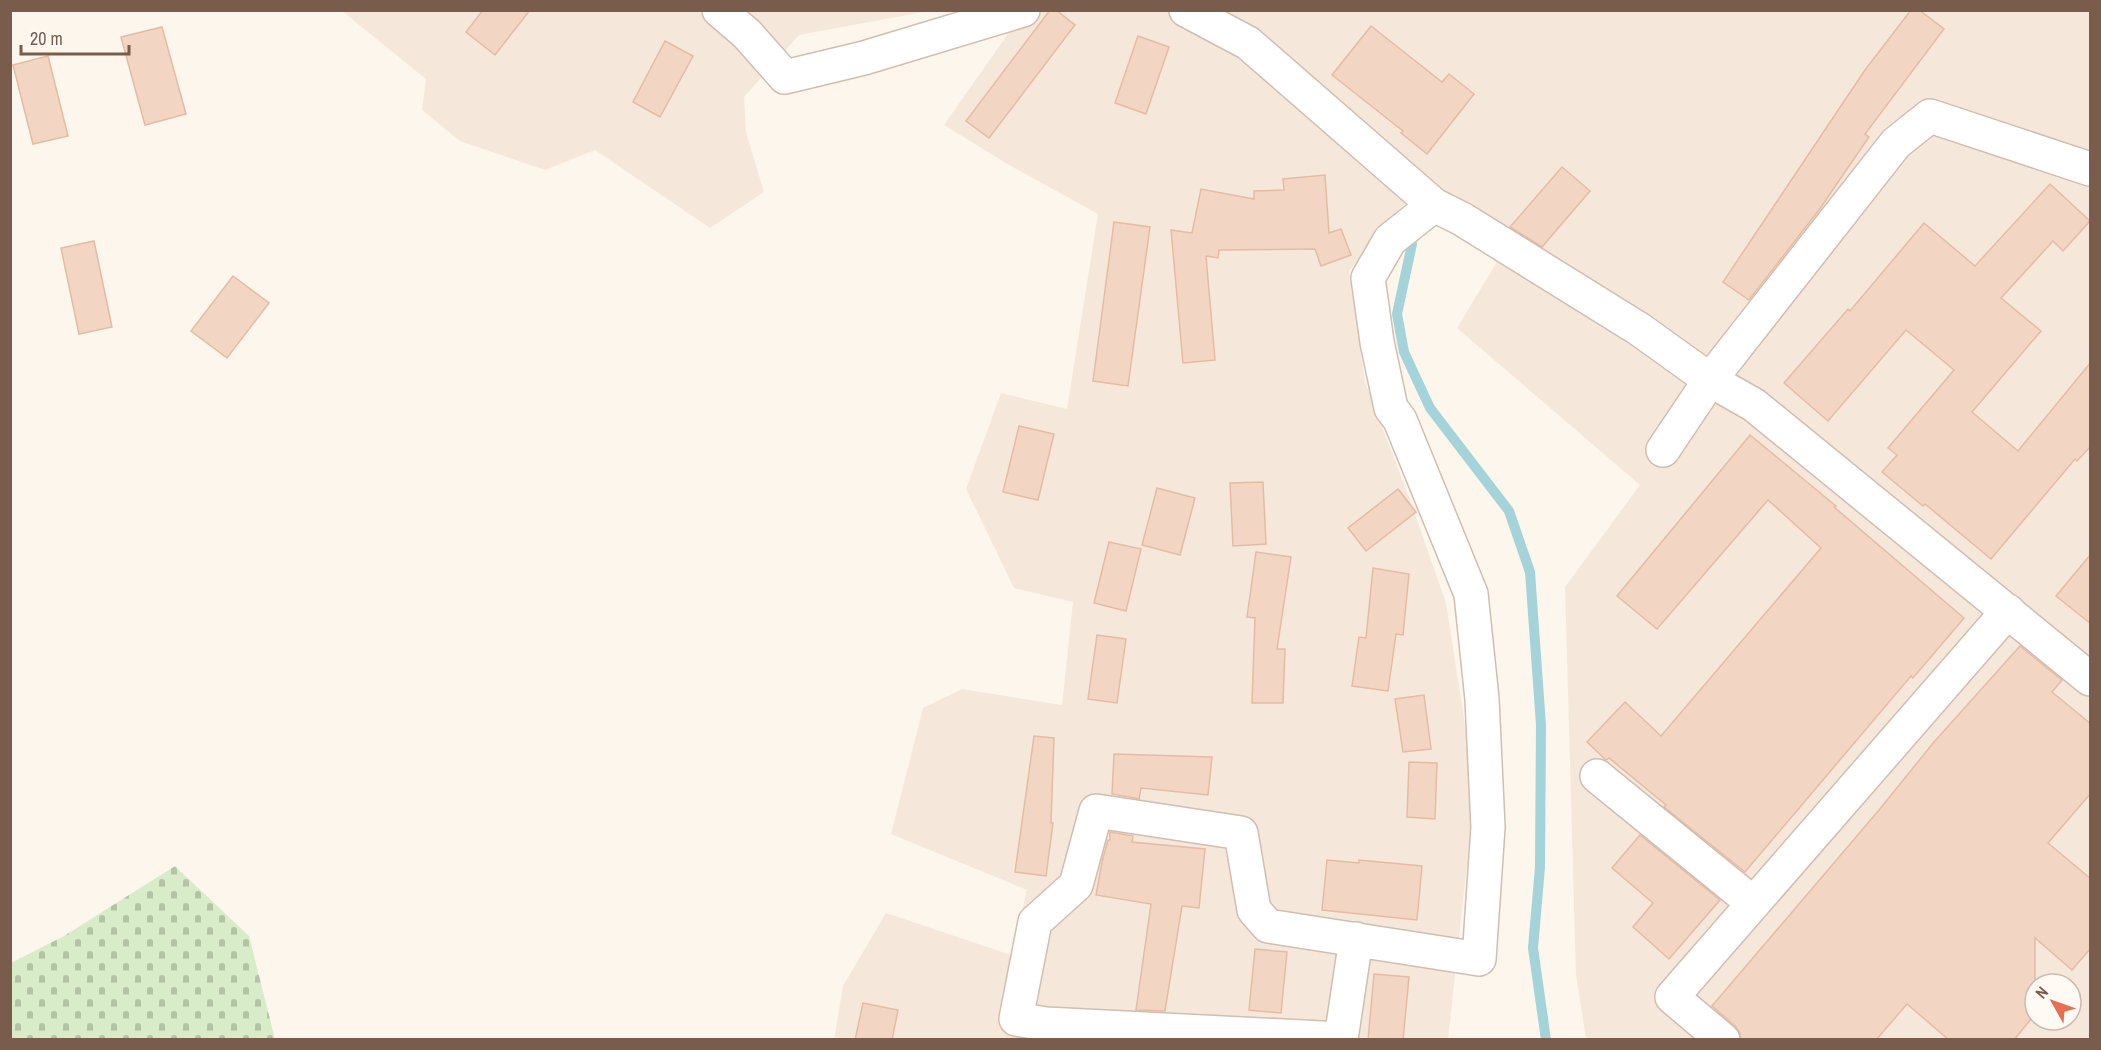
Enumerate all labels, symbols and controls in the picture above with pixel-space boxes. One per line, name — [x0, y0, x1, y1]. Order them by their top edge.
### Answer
scale bar — [21, 18, 129, 56]
text: 20 m — [30, 26, 63, 51]
north arrow — [2023, 972, 2083, 1032]
text: N — [2030, 982, 2053, 1003]

